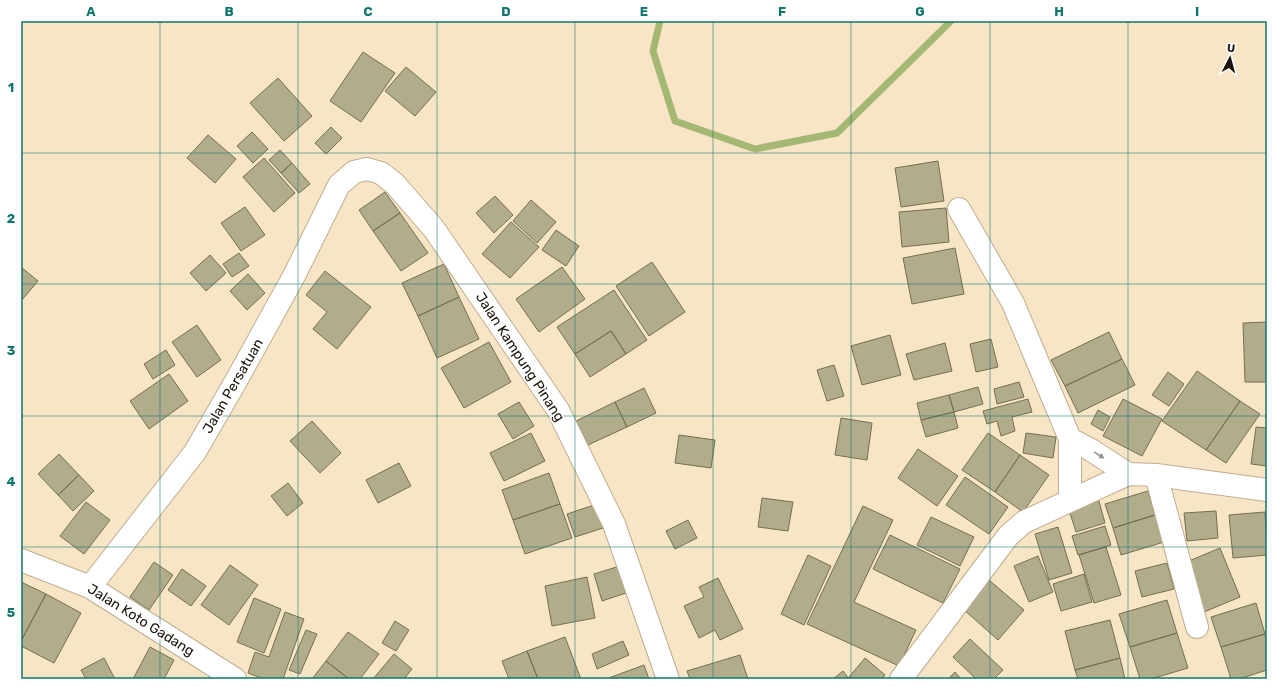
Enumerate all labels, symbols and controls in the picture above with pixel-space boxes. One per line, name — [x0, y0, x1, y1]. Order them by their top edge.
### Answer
text: A — [86, 4, 96, 19]
text: B — [224, 4, 234, 19]
text: C — [363, 4, 373, 19]
text: D — [501, 4, 511, 19]
text: E — [640, 4, 648, 19]
text: F — [778, 4, 786, 19]
text: G — [915, 4, 925, 19]
text: H — [1054, 4, 1064, 19]
text: I — [1195, 4, 1199, 19]
north arrow — [1210, 38, 1250, 78]
text: U — [1226, 42, 1236, 55]
text: 1 — [8, 80, 14, 95]
text: 2 — [7, 211, 15, 226]
street label: Jalan Kampung Pinang — [472, 289, 568, 425]
street label: Jalan Persatuan — [199, 336, 267, 436]
text: 3 — [7, 343, 16, 358]
one-way arrow — [1093, 452, 1105, 459]
text: 4 — [7, 474, 16, 489]
street label: Jalan Koto Gadang — [84, 580, 198, 660]
text: 5 — [7, 605, 15, 620]

